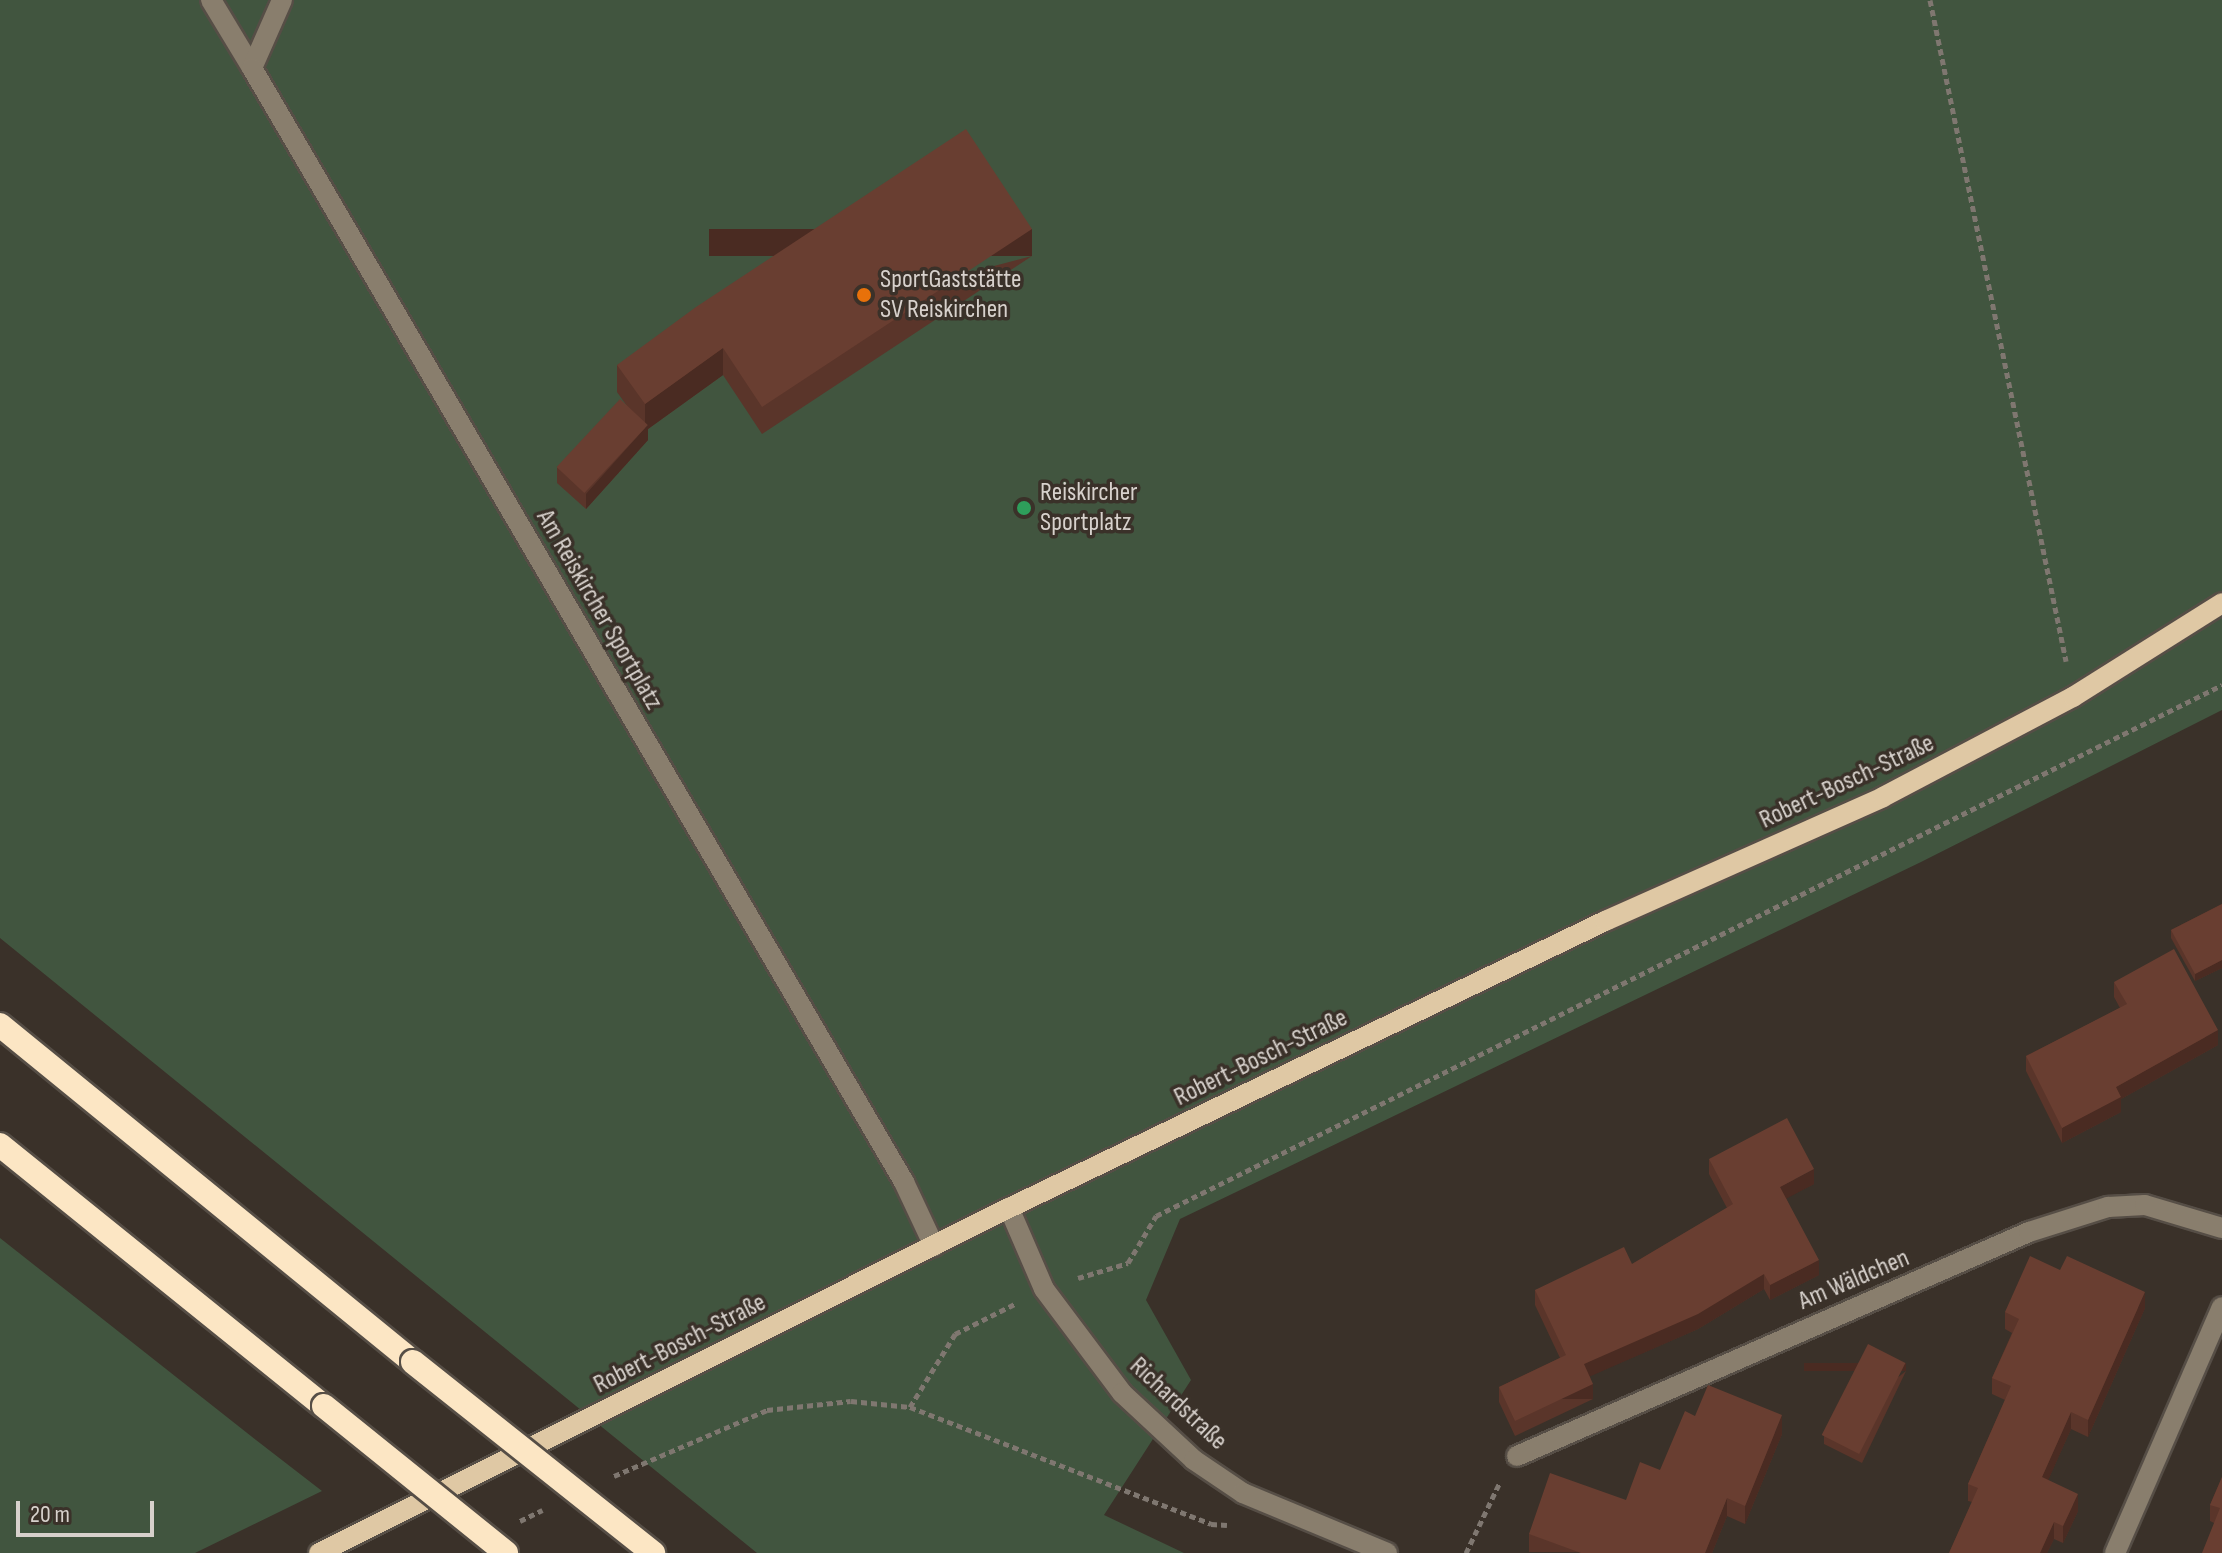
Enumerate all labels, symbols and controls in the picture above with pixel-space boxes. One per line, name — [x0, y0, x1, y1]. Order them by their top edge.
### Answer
place label: SportGaststätte SV Reiskirchen — [880, 264, 1022, 326]
marker: SportGaststätte SV Reiskirchen — [855, 286, 873, 304]
place label: Reiskircher Sportplatz — [1040, 477, 1138, 538]
marker: Reiskircher Sportplatz — [1015, 499, 1033, 517]
street label: Am Reiskircher Sportplatz — [529, 505, 669, 715]
street label: Robert-Bosch-Straße — [1755, 728, 1939, 836]
street label: Robert-Bosch-Straße — [1169, 1003, 1353, 1113]
street label: Am Wäldchen — [1794, 1243, 1914, 1317]
street label: Robert-Bosch-Straße — [589, 1287, 771, 1401]
street label: Richardstraße — [1123, 1351, 1233, 1457]
scale bar — [20, 1485, 158, 1535]
text: 20 m — [30, 1500, 70, 1529]

